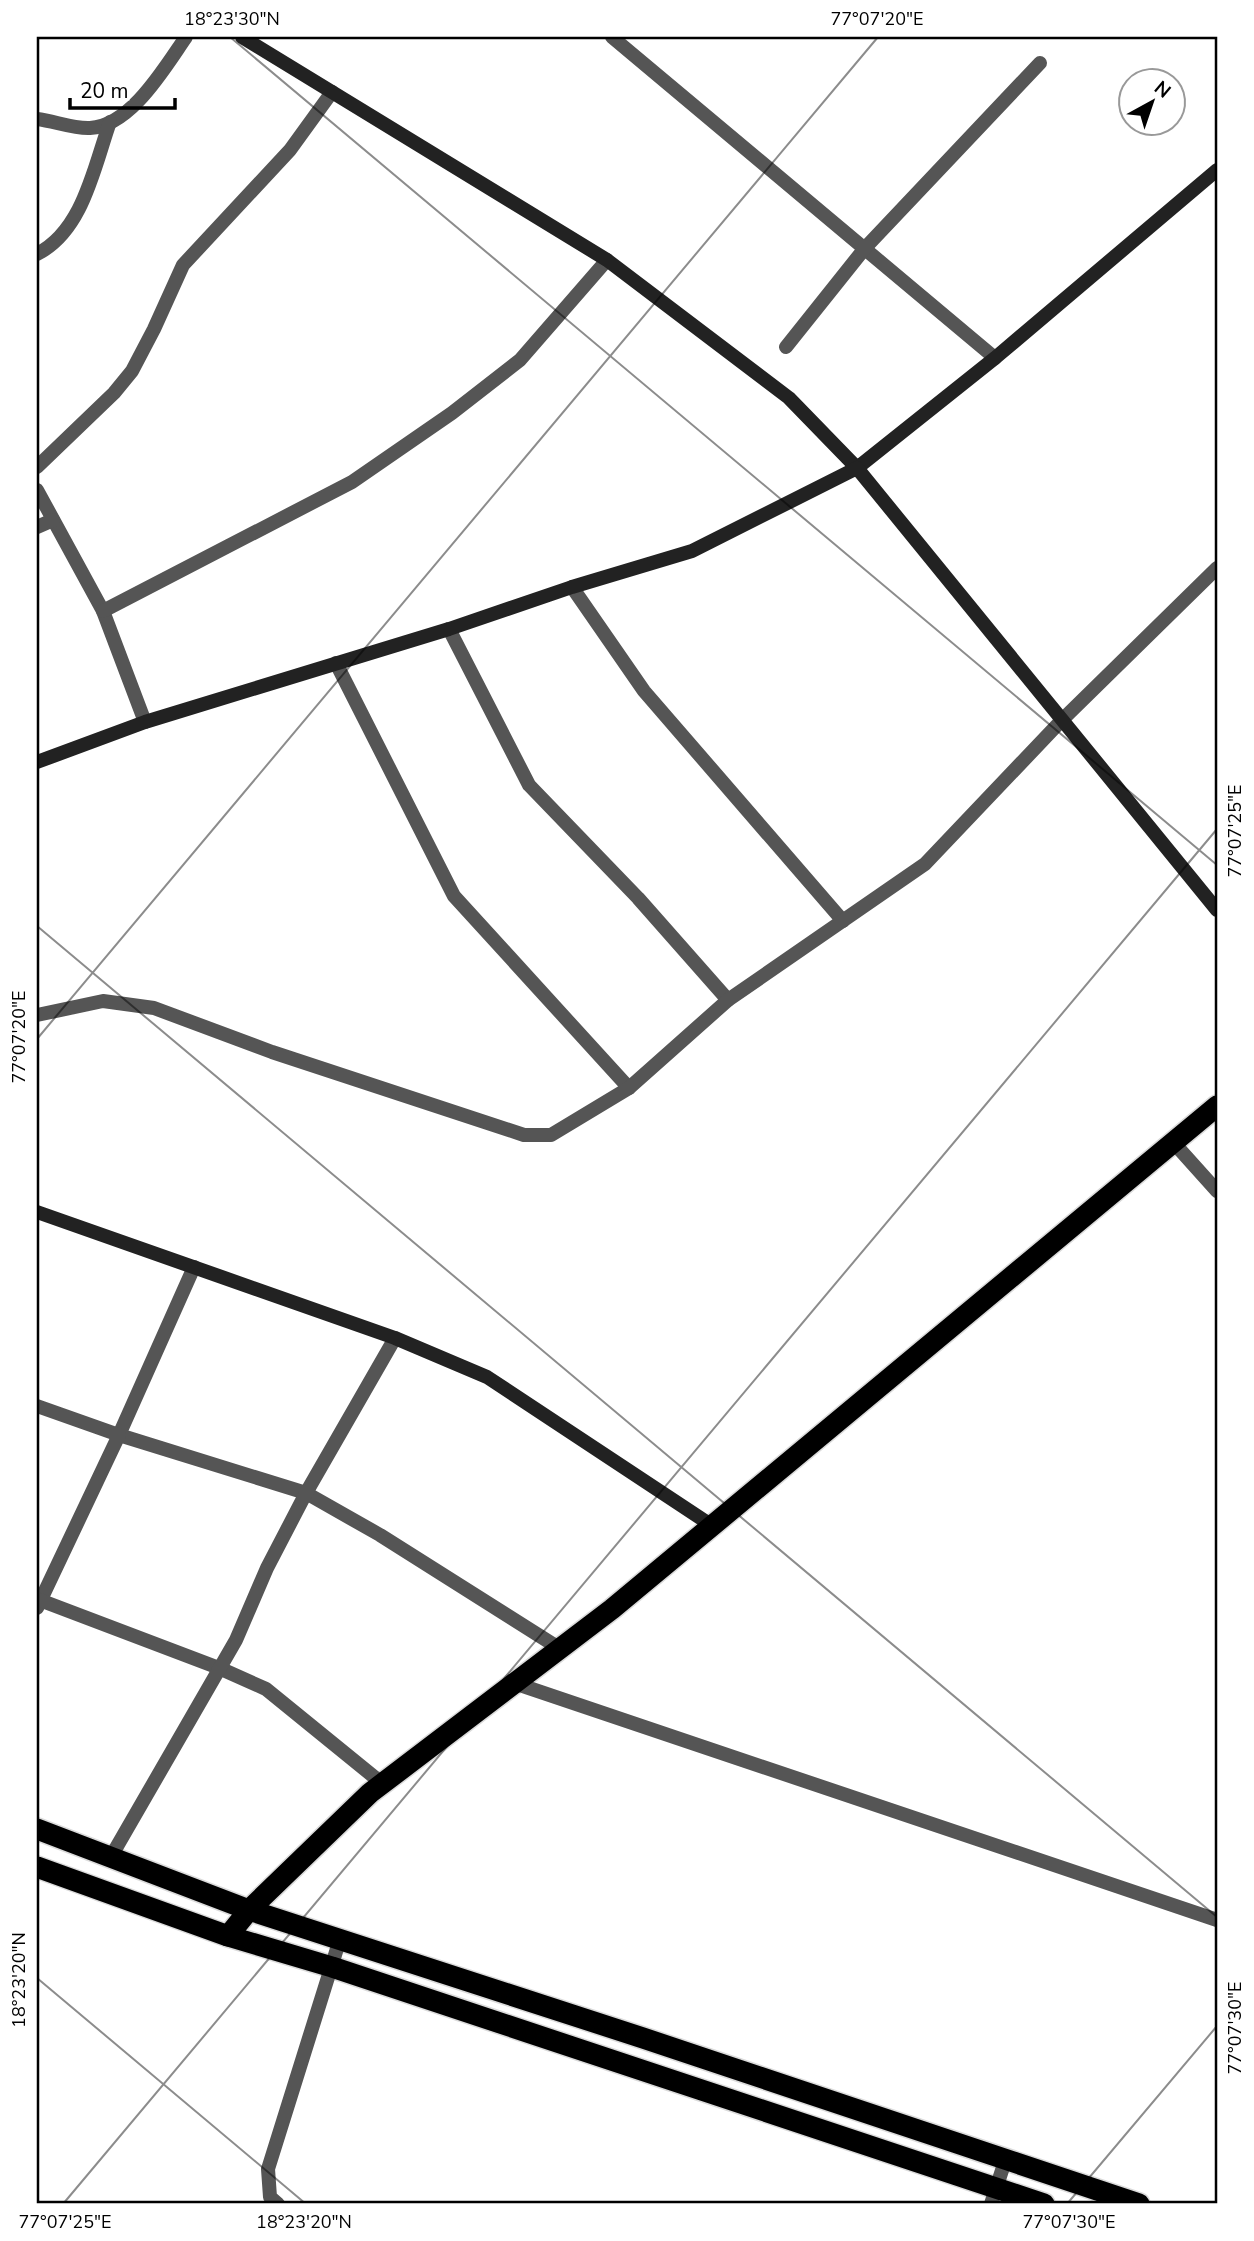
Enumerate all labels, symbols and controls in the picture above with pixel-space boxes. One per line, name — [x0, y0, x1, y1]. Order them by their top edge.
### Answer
text: 18°23'30"N — [184, 7, 280, 31]
text: 77°07'20"E — [831, 7, 924, 31]
scale bar — [70, 66, 175, 110]
north arrow — [1118, 66, 1188, 136]
text: N — [1148, 75, 1176, 104]
text: 20 m — [80, 77, 129, 105]
text: 77°07'25"E — [1223, 785, 1247, 878]
text: 77°07'20"E — [7, 991, 31, 1084]
text: 18°23'20"N — [7, 1932, 31, 2028]
text: 77°07'30"E — [1223, 1982, 1247, 2075]
text: 77°07'25"E — [19, 2210, 112, 2234]
text: 18°23'20"N — [256, 2210, 352, 2234]
text: 77°07'30"E — [1023, 2210, 1116, 2234]

